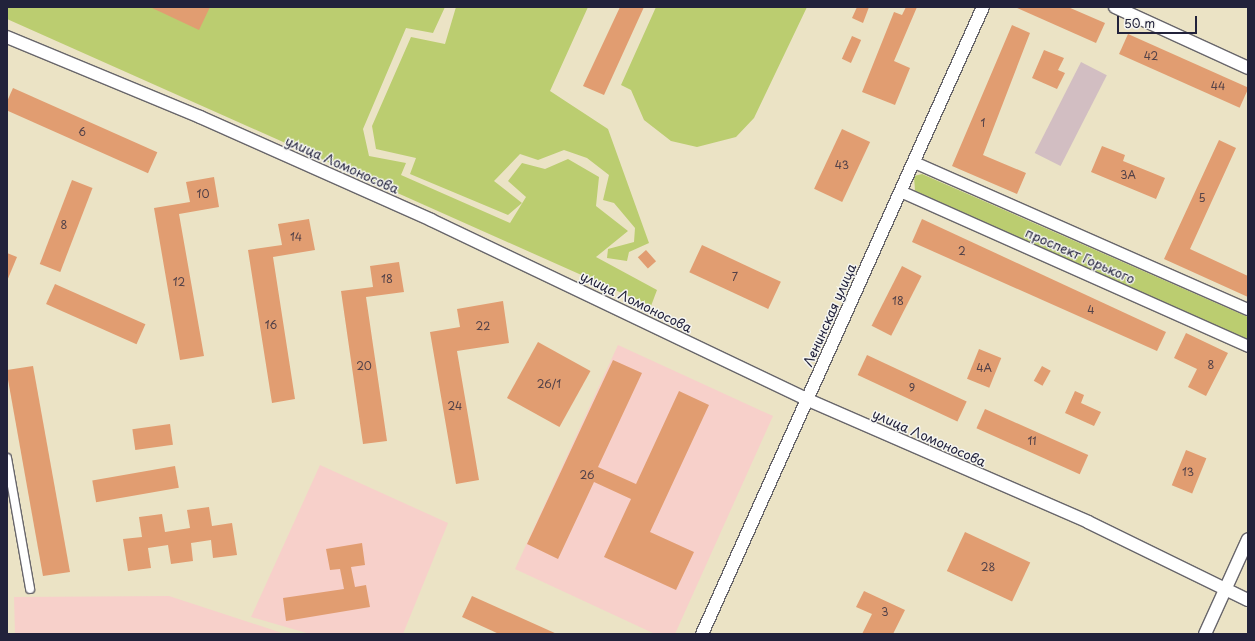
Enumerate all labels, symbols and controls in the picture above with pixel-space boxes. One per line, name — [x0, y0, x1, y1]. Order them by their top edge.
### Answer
scale bar — [1119, 8, 1199, 34]
text: 50 m — [1124, 14, 1155, 32]
house number: 42 — [1144, 49, 1158, 63]
house number: 44 — [1211, 79, 1225, 93]
house number: 1 — [981, 116, 985, 130]
house number: 6 — [78, 125, 86, 139]
street label: улица Ломоносова — [283, 133, 401, 197]
house number: 43 — [835, 158, 849, 172]
house number: 3А — [1120, 168, 1136, 182]
house number: 10 — [197, 187, 209, 201]
house number: 5 — [1198, 191, 1206, 205]
house number: 8 — [61, 218, 67, 232]
street label: проспект Горького — [1023, 225, 1137, 287]
house number: 14 — [290, 230, 302, 244]
house number: 2 — [958, 244, 966, 258]
street label: Ленинская улица — [800, 261, 860, 369]
street label: улица Ломоносова — [577, 268, 695, 336]
house number: 7 — [732, 270, 738, 284]
house number: 18 — [381, 272, 393, 286]
house number: 12 — [173, 275, 185, 289]
house number: 18 — [892, 294, 904, 308]
house number: 4 — [1087, 303, 1095, 317]
house number: 16 — [265, 318, 277, 332]
house number: 22 — [476, 319, 490, 333]
house number: 8 — [1208, 358, 1214, 372]
house number: 20 — [356, 359, 372, 373]
house number: 4А — [976, 361, 992, 375]
house number: 26/1 — [537, 377, 561, 391]
house number: 9 — [909, 381, 915, 395]
house number: 24 — [448, 399, 462, 413]
street label: улица Ломоносова — [870, 406, 988, 470]
house number: 11 — [1027, 434, 1037, 448]
house number: 13 — [1182, 465, 1194, 479]
house number: 26 — [579, 468, 595, 482]
house number: 28 — [981, 560, 995, 574]
house number: 3 — [881, 605, 889, 619]

